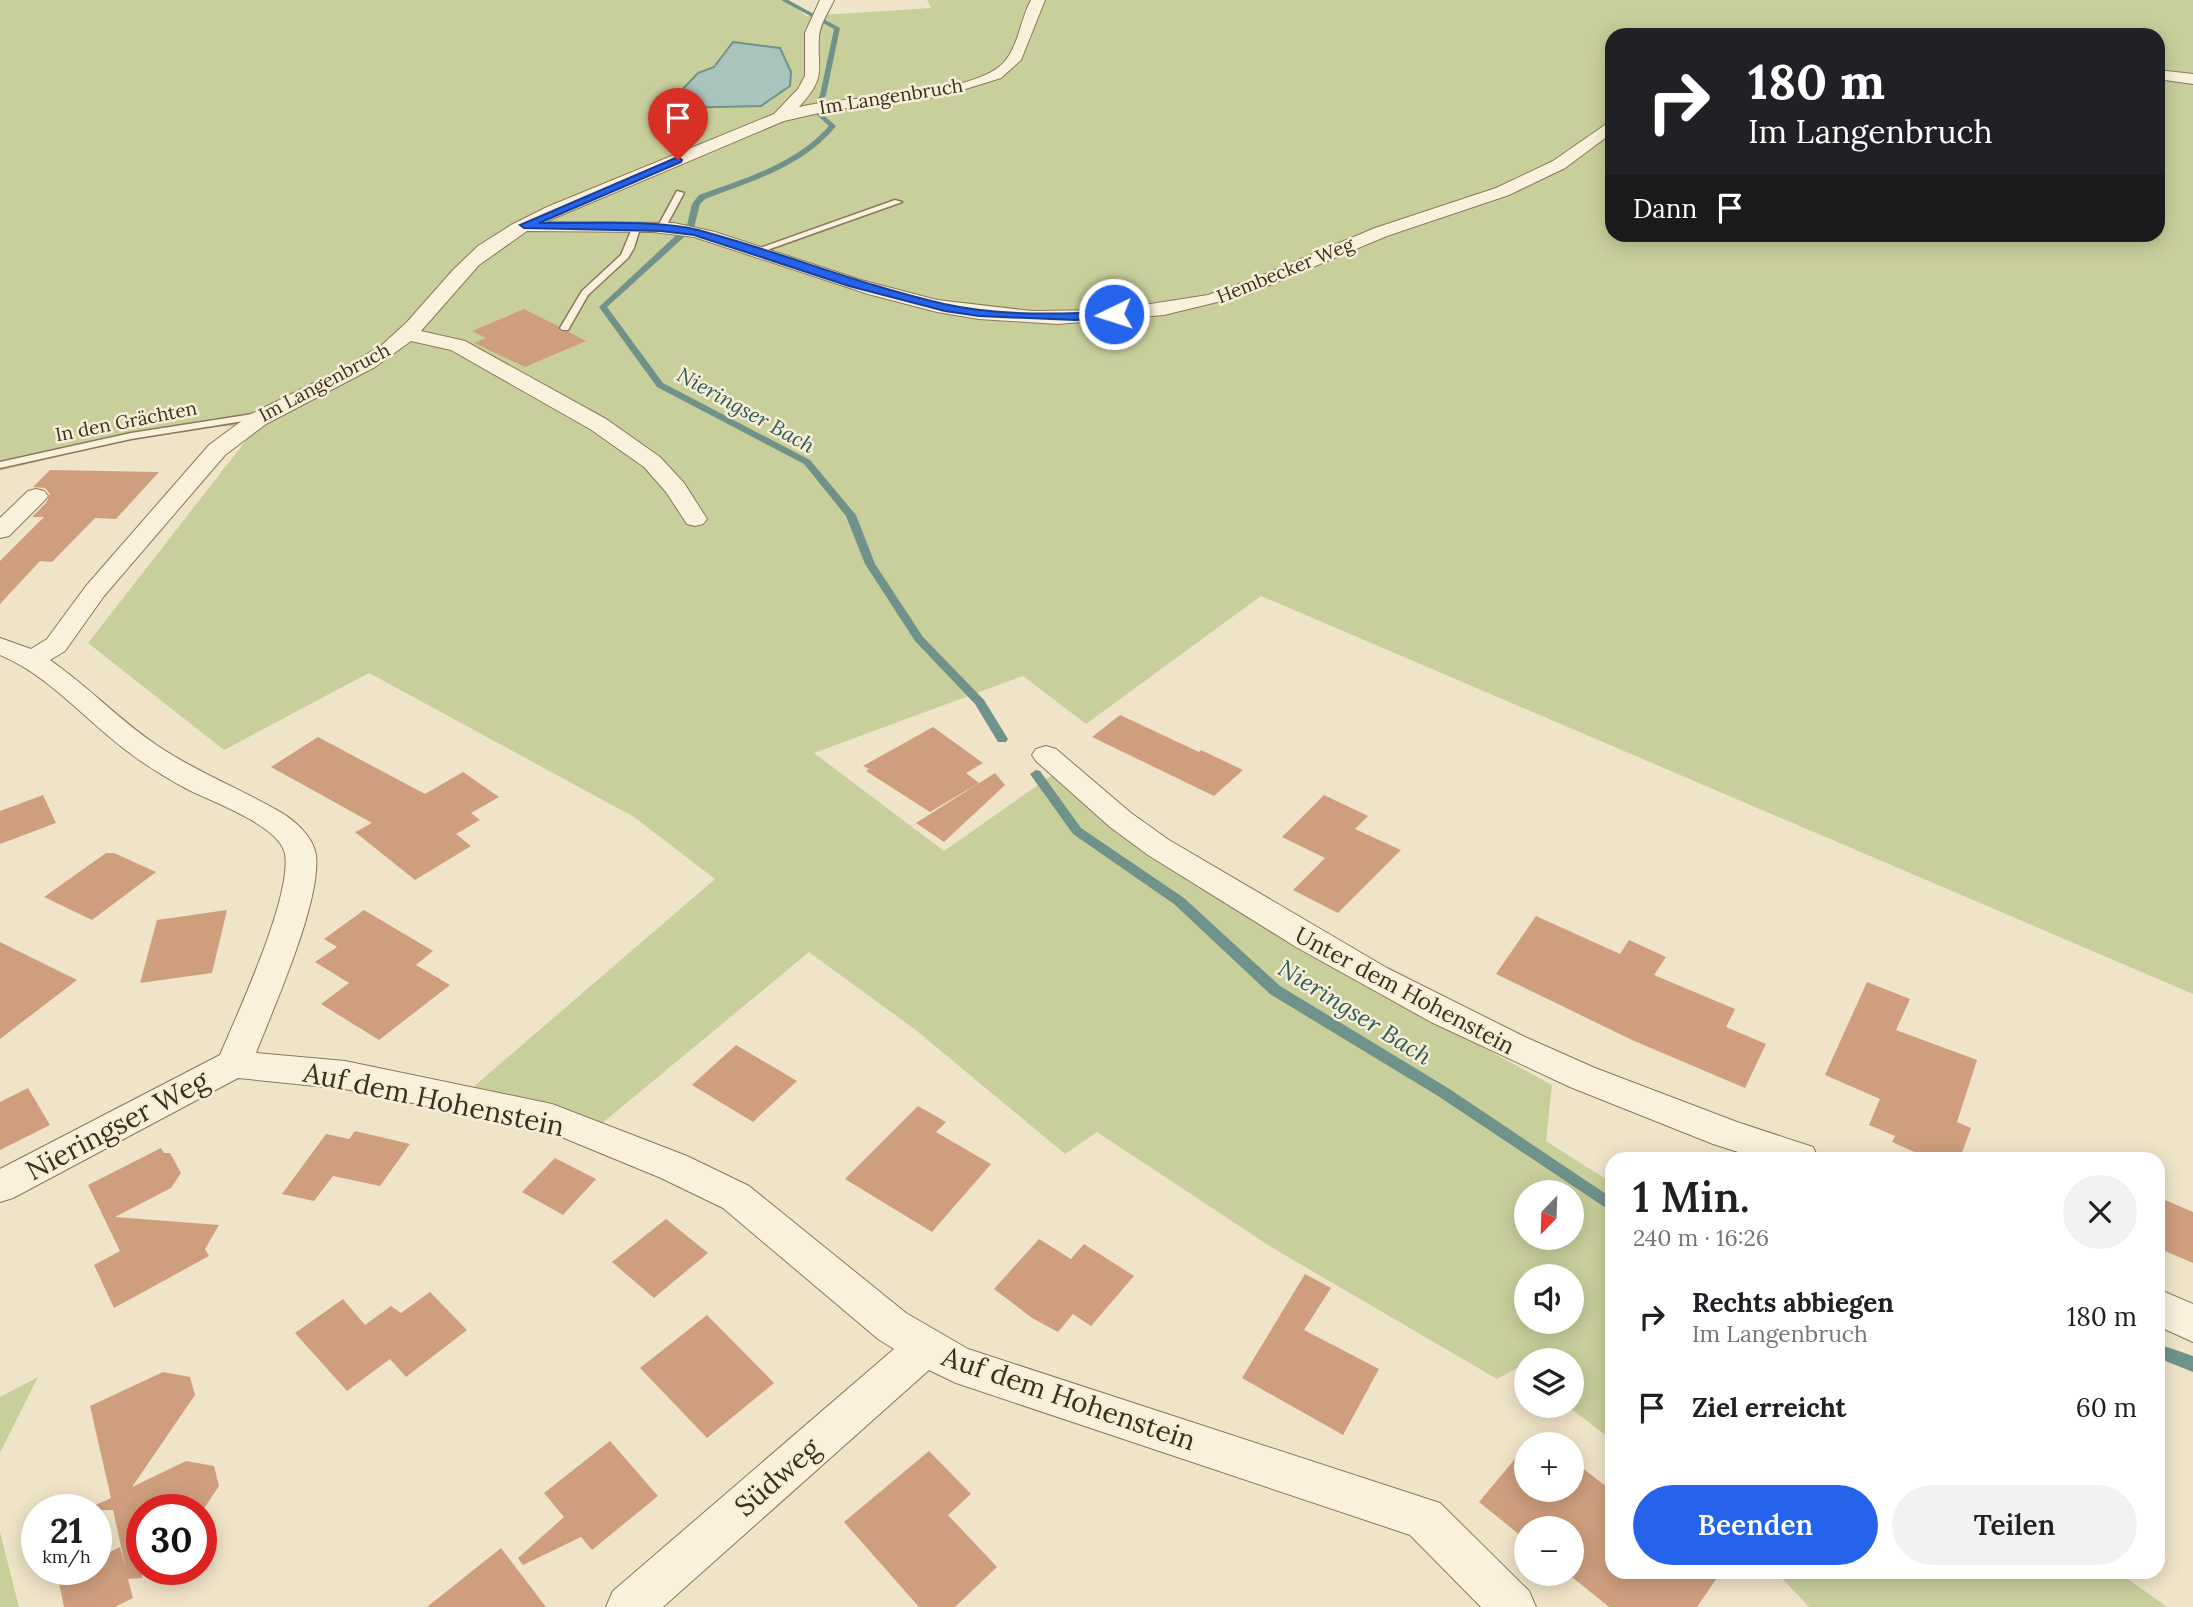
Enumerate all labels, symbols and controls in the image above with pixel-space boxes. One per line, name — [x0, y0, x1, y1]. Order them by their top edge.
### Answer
text: 180 m — [1748, 50, 1885, 112]
icon: right — [1633, 56, 1724, 147]
street label: Im Langenbruch — [817, 73, 965, 119]
pin — [648, 88, 708, 160]
icon: arrive — [659, 99, 697, 137]
text: Im Langenbruch — [1748, 111, 1993, 152]
icon: arrive — [1711, 189, 1749, 227]
text: Dann — [1633, 192, 1697, 225]
street label: Hembecker Weg — [1213, 231, 1357, 308]
position arrow — [1077, 277, 1151, 351]
street label: Im Langenbruch — [254, 337, 394, 427]
water label: Nieringser Bach — [672, 361, 820, 459]
street label: In den Grächten — [53, 396, 199, 446]
street label: Unter dem Hohenstein — [1290, 920, 1520, 1060]
water label: Nieringser Bach — [1272, 952, 1438, 1072]
street label: Auf dem Hohenstein — [299, 1054, 568, 1144]
street label: Nieringser Weg — [19, 1061, 215, 1188]
text: 1 Min. — [1633, 1170, 1750, 1224]
button: close — [2063, 1175, 2137, 1249]
north arrow — [1514, 1180, 1584, 1250]
map controls — [1514, 1180, 1584, 1586]
text: 240 m · 16:26 — [1633, 1223, 1769, 1252]
button: sound — [1514, 1264, 1584, 1334]
text: Rechts abbiegen — [1692, 1286, 1894, 1319]
icon: right — [1633, 1298, 1671, 1336]
text: 180 m — [2067, 1300, 2137, 1333]
text: Im Langenbruch — [1692, 1319, 1868, 1348]
street label: Auf dem Hohenstein — [937, 1337, 1201, 1458]
button: layers — [1514, 1348, 1584, 1418]
icon: arrive — [1633, 1389, 1671, 1427]
text: Ziel erreicht — [1692, 1391, 1846, 1424]
text: 60 m — [2076, 1391, 2137, 1424]
street label: Südweg — [727, 1430, 828, 1524]
button: + — [1514, 1432, 1584, 1502]
button: Beenden — [1633, 1485, 1878, 1565]
button: Teilen — [1892, 1485, 2137, 1565]
speed limit sign: 30 — [126, 1494, 217, 1585]
text: 21 — [50, 1508, 83, 1553]
button: − — [1514, 1516, 1584, 1586]
text: km/h — [42, 1545, 91, 1568]

